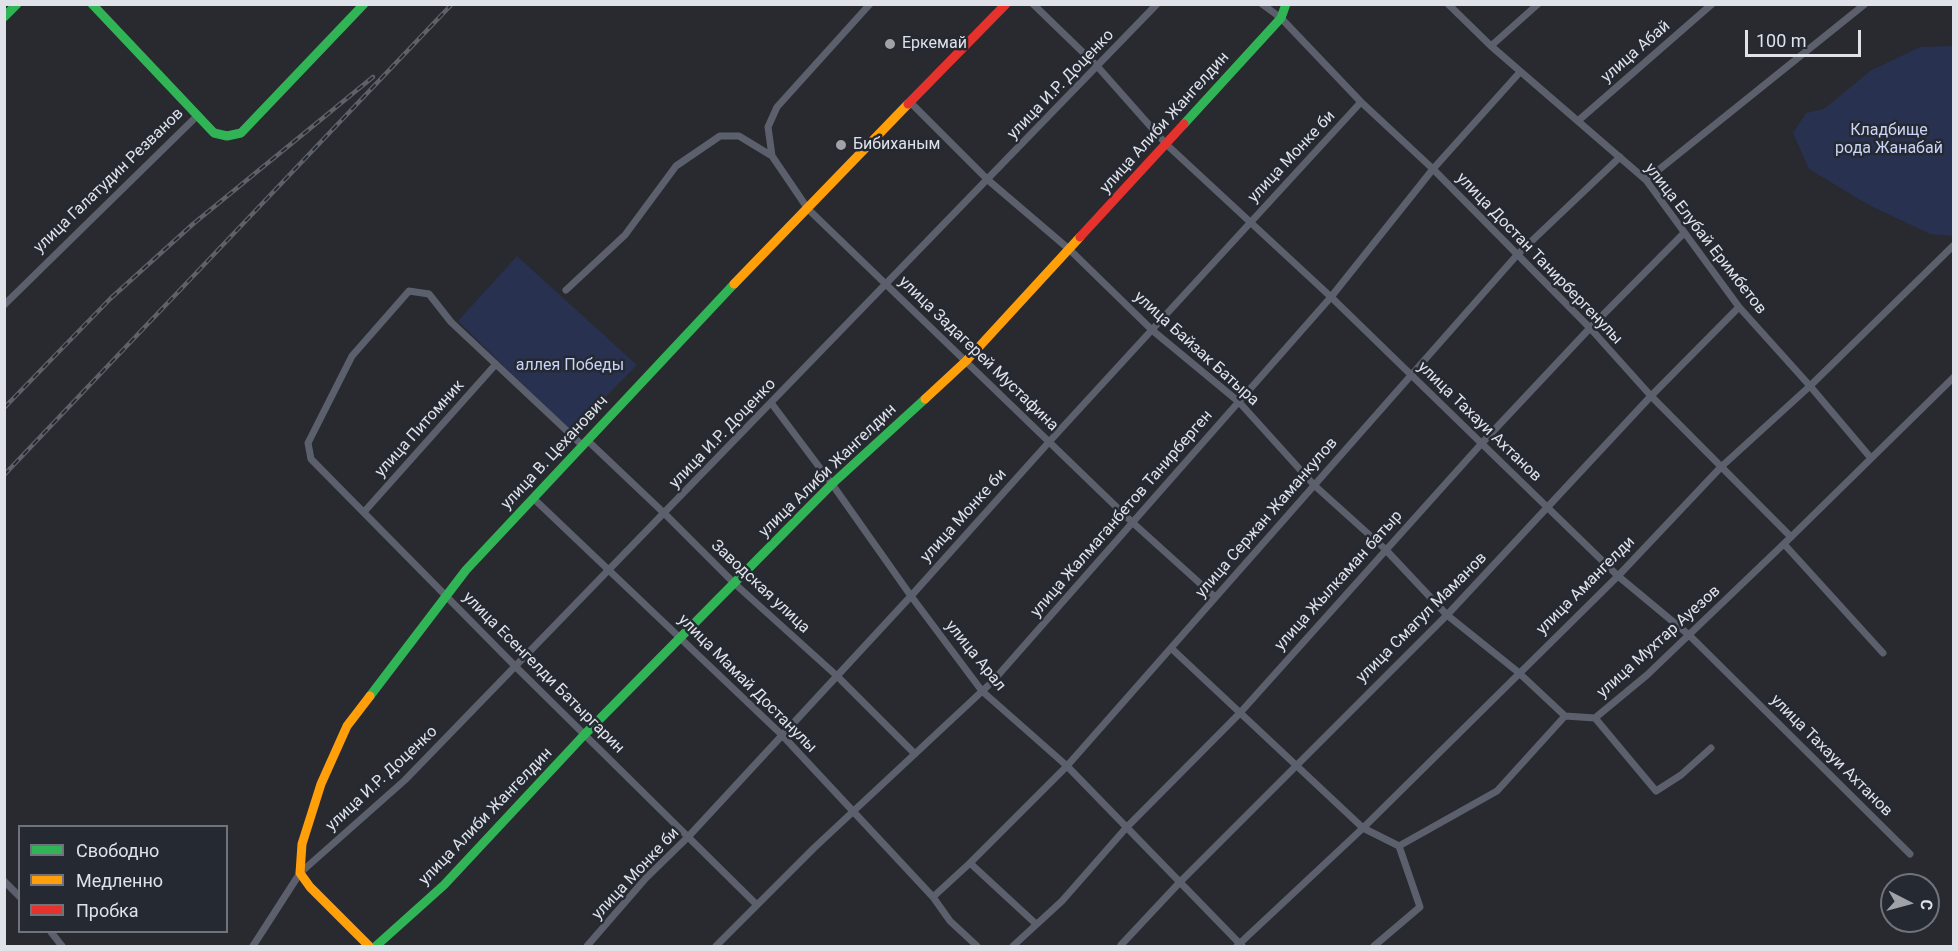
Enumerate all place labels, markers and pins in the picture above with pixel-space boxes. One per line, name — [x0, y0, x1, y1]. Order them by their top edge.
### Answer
place label: Еркемай — [902, 34, 967, 54]
marker: Еркемай — [883, 37, 897, 51]
place label: Бибиханым — [853, 135, 940, 155]
marker: Бибиханым — [834, 138, 848, 152]

